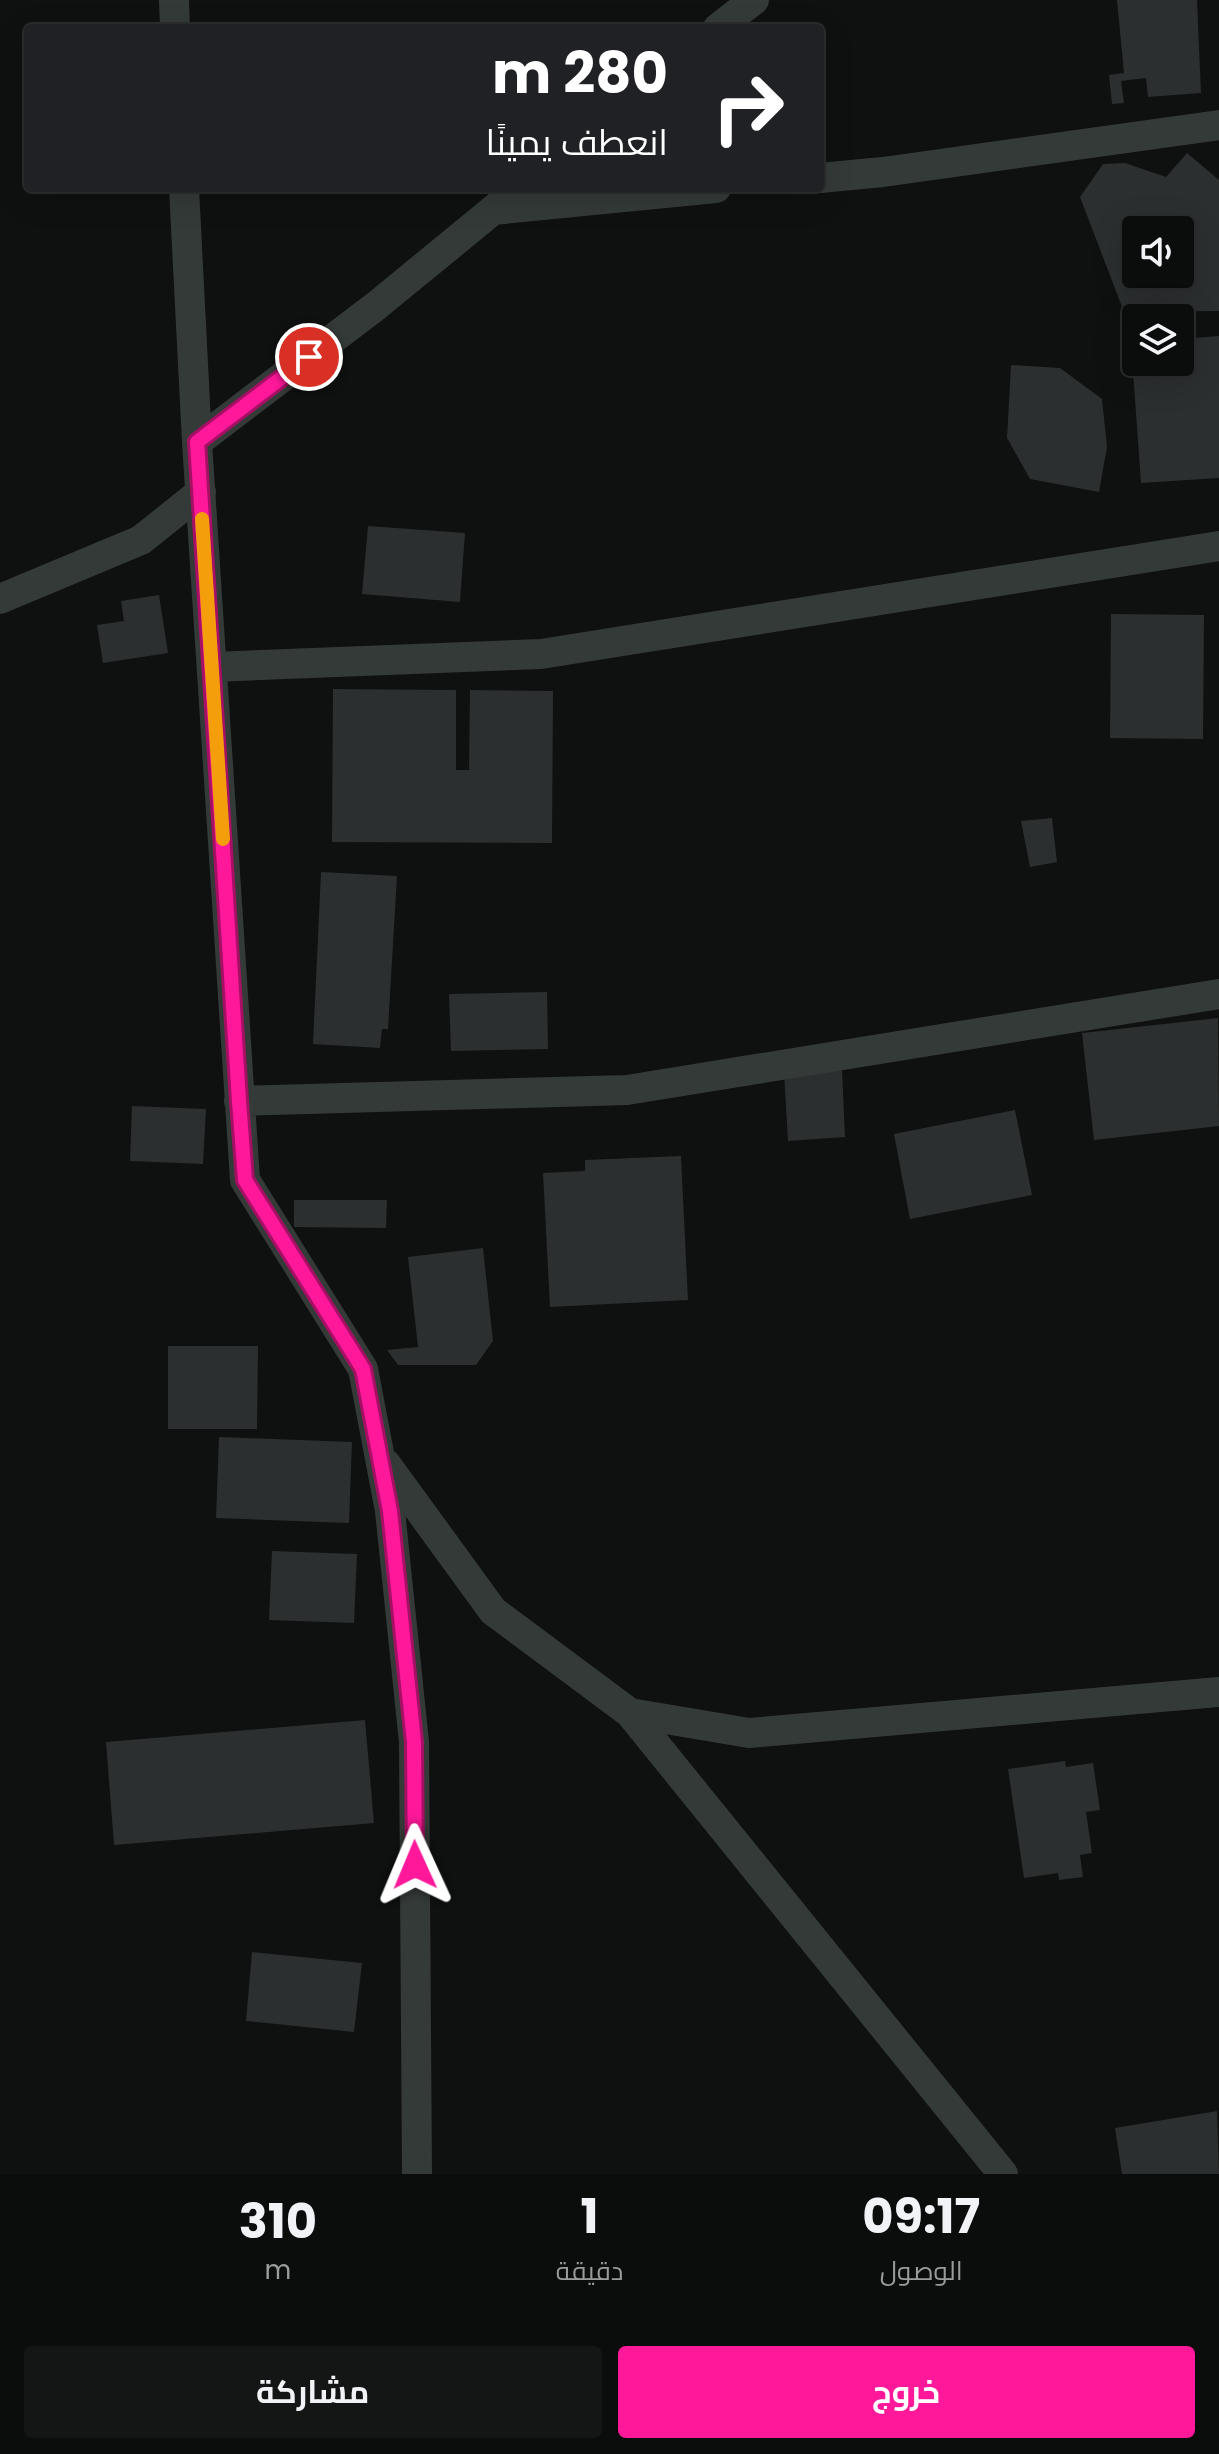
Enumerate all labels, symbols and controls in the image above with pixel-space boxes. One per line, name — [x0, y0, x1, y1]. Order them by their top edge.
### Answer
text: 280 m — [492, 34, 668, 113]
icon: right — [696, 56, 800, 160]
text: انعطف يمينًا — [486, 117, 668, 168]
map controls — [1122, 216, 1194, 376]
button: sound — [1122, 216, 1194, 288]
button: layers — [1122, 304, 1194, 376]
pin — [275, 323, 343, 391]
icon: arrive — [287, 335, 331, 379]
position arrow — [373, 1823, 457, 1907]
text: 1 — [581, 2183, 599, 2250]
text: 09:17 — [862, 2183, 980, 2250]
text: 310 — [239, 2188, 317, 2255]
text: m — [265, 2252, 291, 2288]
text: دقيقة — [556, 2253, 623, 2289]
text: الوصول — [880, 2253, 963, 2289]
button: مشاركة — [24, 2346, 602, 2438]
button: خروج — [618, 2346, 1195, 2438]

